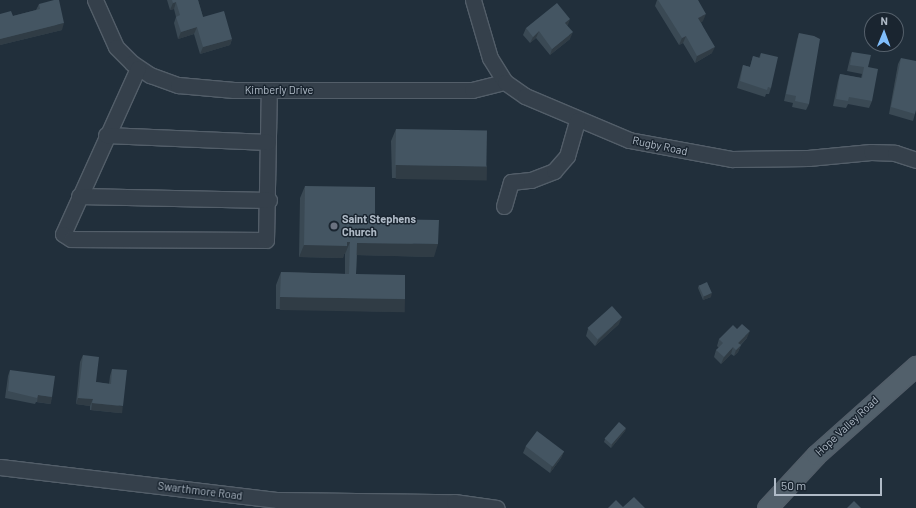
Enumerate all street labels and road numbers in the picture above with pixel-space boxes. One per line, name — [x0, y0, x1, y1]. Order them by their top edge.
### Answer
street label: Kimberly Drive — [245, 83, 313, 97]
street label: Rugby Road — [631, 134, 689, 158]
street label: Hope Valley Road — [813, 393, 881, 459]
street label: Swarthmore Road — [157, 479, 243, 503]

